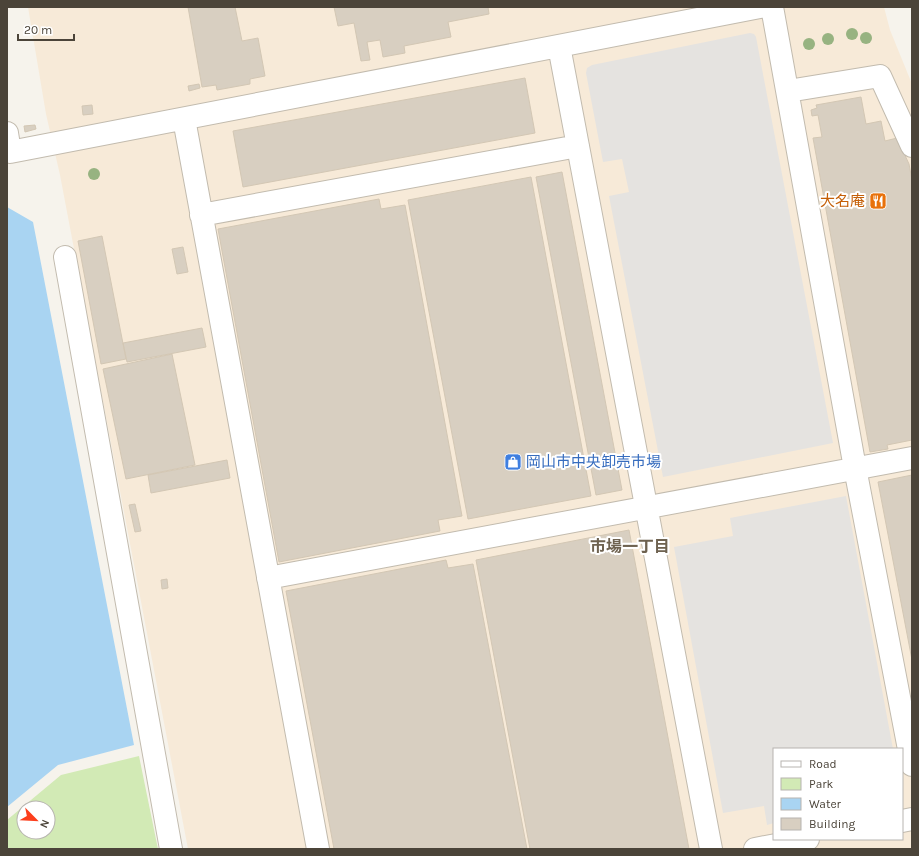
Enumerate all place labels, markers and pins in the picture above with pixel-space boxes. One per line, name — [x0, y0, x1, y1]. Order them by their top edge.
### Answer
restaurant icon: 大名庵 — [868, 191, 888, 211]
place label: 大名庵 — [820, 192, 865, 210]
shop icon: 岡山市中央卸売市場 — [503, 452, 523, 472]
place label: 岡山市中央卸売市場 — [526, 453, 661, 471]

